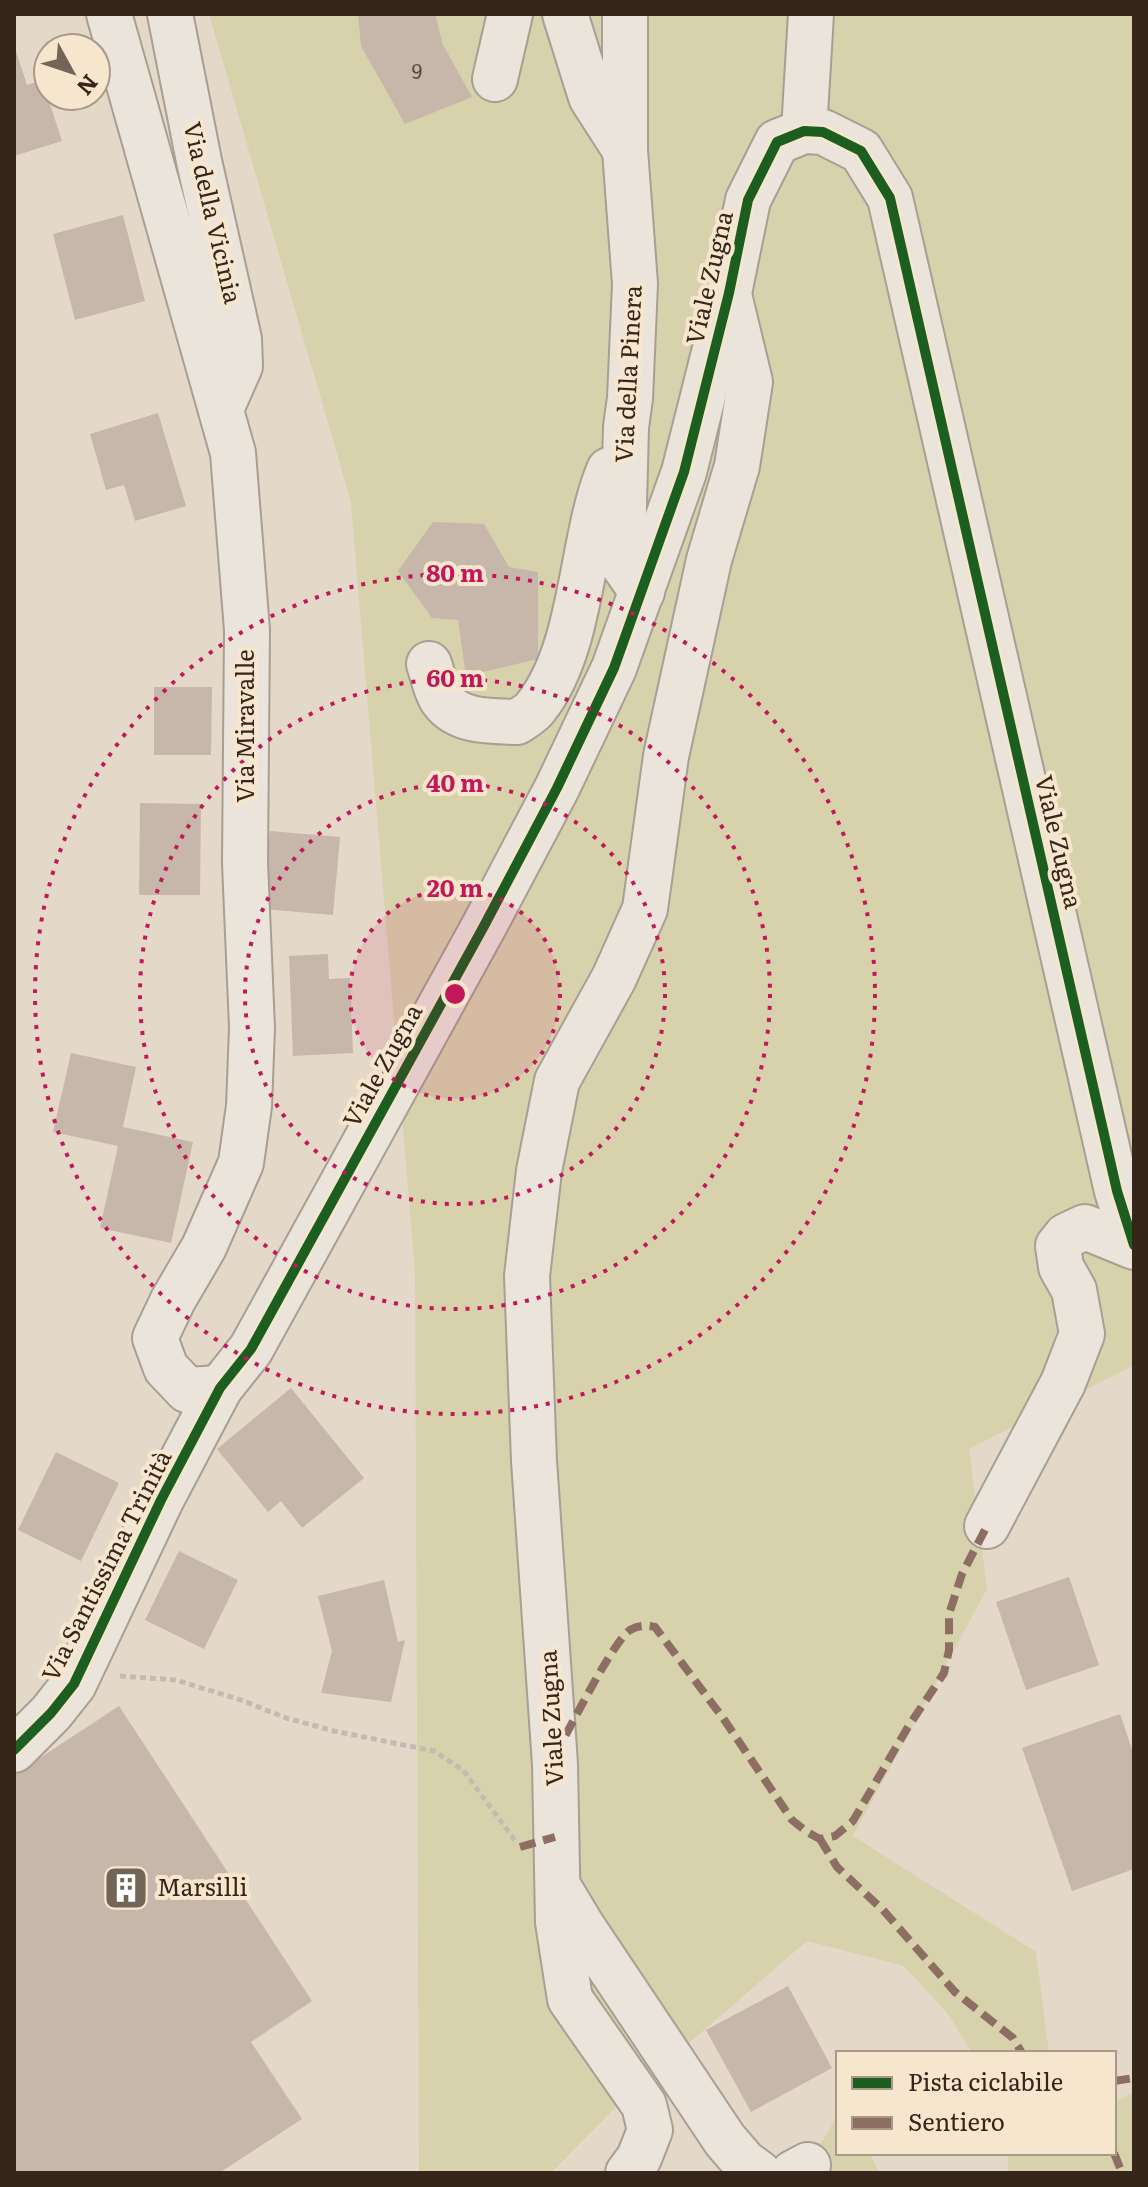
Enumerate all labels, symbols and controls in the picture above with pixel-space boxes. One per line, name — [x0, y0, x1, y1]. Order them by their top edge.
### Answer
north arrow — [32, 32, 112, 112]
house number: 9 — [412, 55, 422, 85]
text: N — [70, 68, 107, 103]
street label: Via della Vicinia — [177, 118, 252, 307]
street label: Viale Zugna — [675, 207, 740, 348]
street label: Via della Pinera — [604, 284, 649, 464]
text: 80 m — [426, 554, 484, 589]
street label: Via Miravalle — [226, 649, 261, 803]
text: 60 m — [426, 659, 484, 694]
text: 40 m — [426, 764, 484, 799]
street label: Viale Zugna — [1028, 771, 1093, 912]
text: 20 m — [427, 869, 483, 904]
centre of rings — [441, 980, 469, 1008]
street label: Viale Zugna — [332, 997, 429, 1133]
street label: Via Santissima Trinità — [31, 1443, 178, 1687]
street label: Viale Zugna — [528, 1649, 571, 1787]
building icon: Marsilli — [102, 1864, 150, 1912]
place label: Marsilli — [157, 1868, 248, 1903]
legend — [836, 2051, 1116, 2155]
text: Pista ciclabile — [908, 2063, 1063, 2098]
text: Sentiero — [908, 2103, 1005, 2138]

